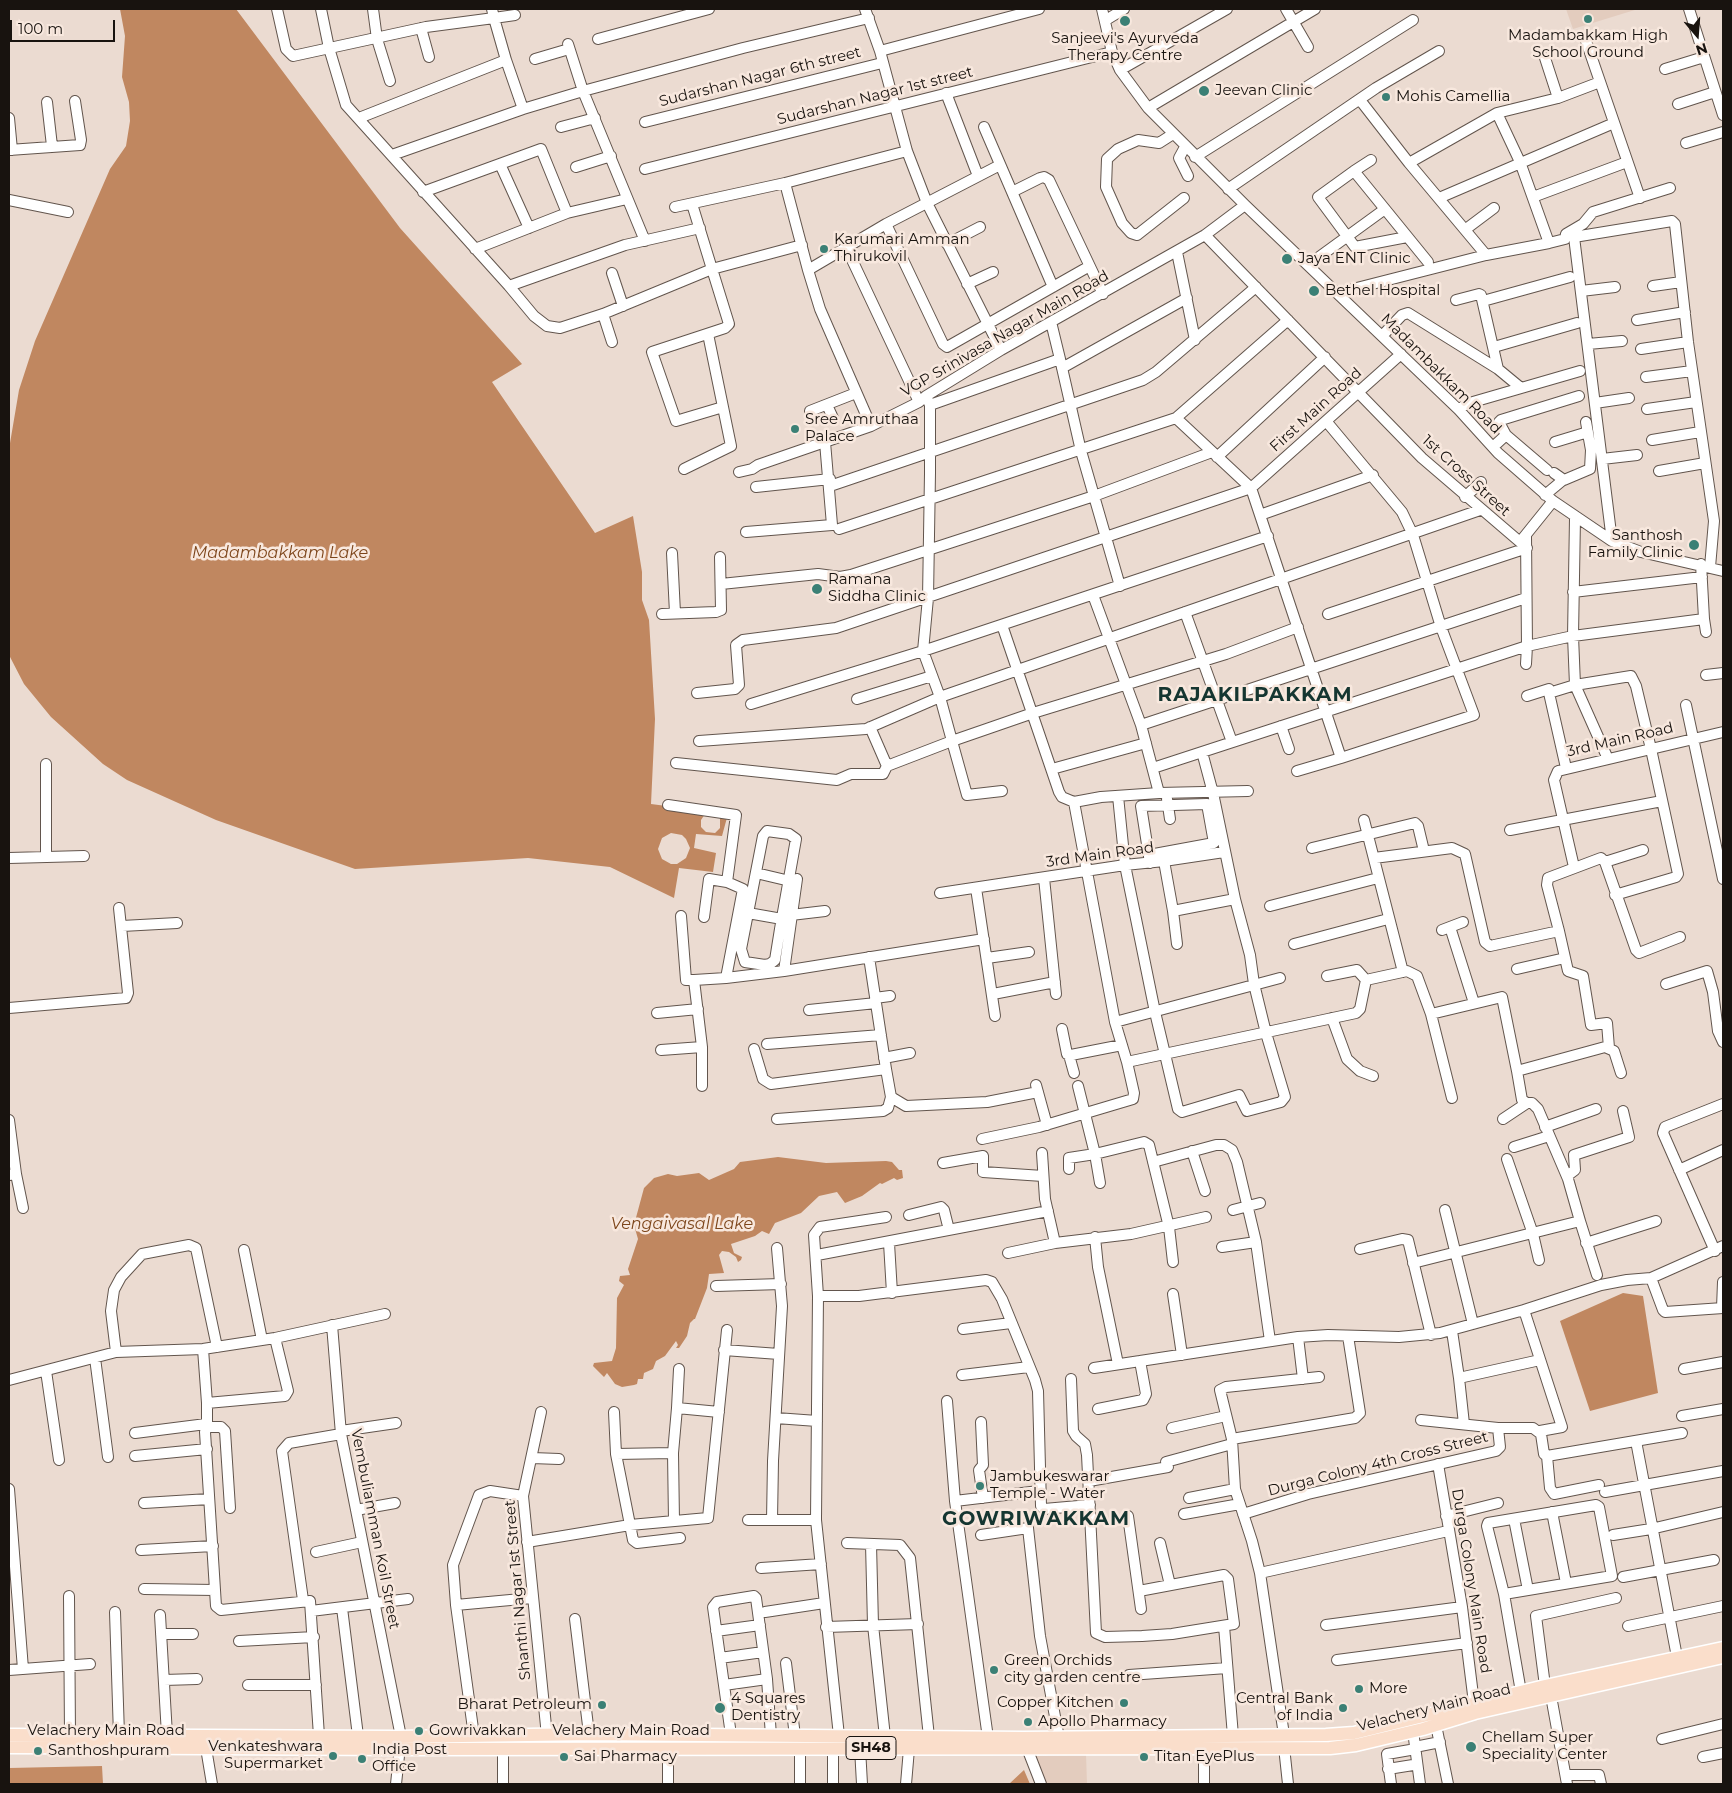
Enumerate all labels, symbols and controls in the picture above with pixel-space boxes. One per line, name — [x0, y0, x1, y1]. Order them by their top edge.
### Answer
scale bar — [12, 10, 118, 42]
north arrow — [1672, 10, 1722, 60]
marker: Madambakkam High School Ground — [1582, 13, 1594, 25]
marker: Sanjeevi's Ayurveda Therapy Centre — [1118, 14, 1132, 28]
text: 100 m — [18, 19, 63, 38]
place label: Madambakkam High School Ground — [1508, 27, 1668, 62]
place label: Sanjeevi's Ayurveda Therapy Centre — [1051, 30, 1199, 65]
text: N — [1693, 39, 1710, 60]
street label: Sudarshan Nagar 6th street — [657, 43, 863, 111]
street label: Sudarshan Nagar 1st street — [775, 63, 975, 129]
place label: Jeevan Clinic — [1215, 82, 1313, 100]
marker: Jeevan Clinic — [1197, 84, 1211, 98]
place label: Mohis Camellia — [1396, 88, 1510, 106]
marker: Mohis Camellia — [1380, 91, 1392, 103]
place label: Karumari Amman Thirukovil — [834, 231, 970, 266]
marker: Karumari Amman Thirukovil — [818, 243, 830, 255]
place label: Jaya ENT Clinic — [1298, 250, 1411, 268]
marker: Jaya ENT Clinic — [1280, 252, 1294, 266]
street label: VGP Srinivasa Nagar Main Road — [898, 267, 1112, 401]
place label: Bethel Hospital — [1325, 282, 1440, 300]
marker: Bethel Hospital — [1307, 284, 1321, 298]
street label: Madambakkam Road — [1377, 310, 1505, 438]
street label: First Main Road — [1266, 364, 1366, 456]
place label: Sree Amruthaa Palace — [805, 411, 919, 446]
marker: Sree Amruthaa Palace — [789, 423, 801, 435]
street label: 1st Cross Street — [1418, 432, 1514, 520]
place label: Santhosh Family Clinic — [1588, 527, 1683, 562]
marker: Santhosh Family Clinic — [1687, 538, 1701, 552]
water label: Madambakkam Lake — [192, 543, 368, 563]
place label: Ramana Siddha Clinic — [828, 571, 926, 606]
marker: Ramana Siddha Clinic — [810, 582, 824, 596]
district label: RAJAKILPAKKAM — [1156, 683, 1354, 707]
street label: 3rd Main Road — [1565, 719, 1675, 761]
street label: 3rd Main Road — [1045, 839, 1155, 871]
water label: Vengaivasal Lake — [611, 1214, 753, 1234]
street label: Vembuliamman Koil Street — [347, 1427, 403, 1631]
street label: Durga Colony 4th Cross Street — [1266, 1428, 1490, 1500]
place label: Jambukeswarar Temple - Water — [990, 1468, 1109, 1503]
marker: Jambukeswarar Temple - Water — [974, 1480, 986, 1492]
street label: Durga Colony Main Road — [1447, 1487, 1495, 1675]
street label: Shanthi Nagar 1st Street — [501, 1499, 535, 1681]
district label: GOWRIWAKKAM — [941, 1507, 1131, 1531]
place label: Green Orchids city garden centre — [1004, 1652, 1141, 1687]
marker: Green Orchids city garden centre — [988, 1664, 1000, 1676]
street label: Velachery Main Road — [1355, 1680, 1513, 1736]
place label: More — [1369, 1680, 1408, 1698]
marker: More — [1353, 1683, 1365, 1695]
place label: 4 Squares Dentistry — [731, 1690, 805, 1725]
place label: Central Bank of India — [1236, 1690, 1333, 1725]
place label: Copper Kitchen — [997, 1694, 1114, 1712]
place label: Bharat Petroleum — [457, 1696, 592, 1714]
marker: Copper Kitchen — [1118, 1697, 1130, 1709]
marker: Bharat Petroleum — [596, 1699, 608, 1711]
marker: 4 Squares Dentistry — [713, 1701, 727, 1715]
marker: Central Bank of India — [1337, 1702, 1349, 1714]
place label: Apollo Pharmacy — [1038, 1713, 1167, 1731]
marker: Apollo Pharmacy — [1022, 1716, 1034, 1728]
street label: Velachery Main Road — [27, 1722, 185, 1740]
place label: Gowrivakkan — [429, 1722, 526, 1740]
street label: Velachery Main Road — [552, 1722, 710, 1740]
marker: Gowrivakkan — [413, 1725, 425, 1737]
place label: Chellam Super Speciality Center — [1482, 1729, 1608, 1764]
road number: SH48 — [846, 1736, 896, 1760]
place label: Venkateshwara Supermarket — [208, 1738, 323, 1773]
marker: Chellam Super Speciality Center — [1464, 1740, 1478, 1754]
place label: India Post Office — [372, 1741, 447, 1776]
place label: Santhoshpuram — [48, 1742, 170, 1760]
marker: Santhoshpuram — [32, 1745, 44, 1757]
place label: Sai Pharmacy — [574, 1748, 677, 1766]
place label: Titan EyePlus — [1154, 1748, 1254, 1766]
marker: Venkateshwara Supermarket — [327, 1750, 339, 1762]
marker: Sai Pharmacy — [558, 1751, 570, 1763]
marker: Titan EyePlus — [1138, 1751, 1150, 1763]
marker: India Post Office — [356, 1753, 368, 1765]

